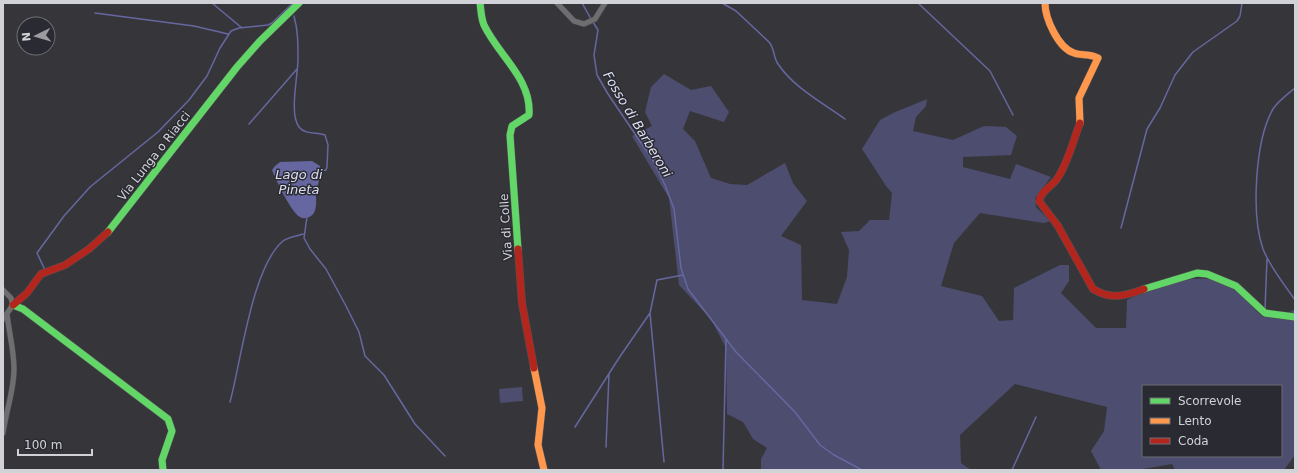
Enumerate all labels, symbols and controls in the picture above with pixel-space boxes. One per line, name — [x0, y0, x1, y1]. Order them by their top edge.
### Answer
north arrow — [16, 16, 56, 56]
text: N — [20, 32, 33, 42]
water label: Fosso di Barberoni — [600, 69, 675, 180]
street label: Via Lunga o Riacci — [115, 108, 193, 204]
water label: Lago di Pineta — [275, 167, 323, 197]
street label: Via di Colle — [497, 193, 515, 261]
legend — [1142, 385, 1282, 457]
text: Scorrevole — [1178, 394, 1242, 408]
text: Lento — [1178, 414, 1212, 428]
scale bar — [18, 431, 92, 457]
text: Coda — [1178, 434, 1209, 448]
text: 100 m — [24, 438, 62, 452]

